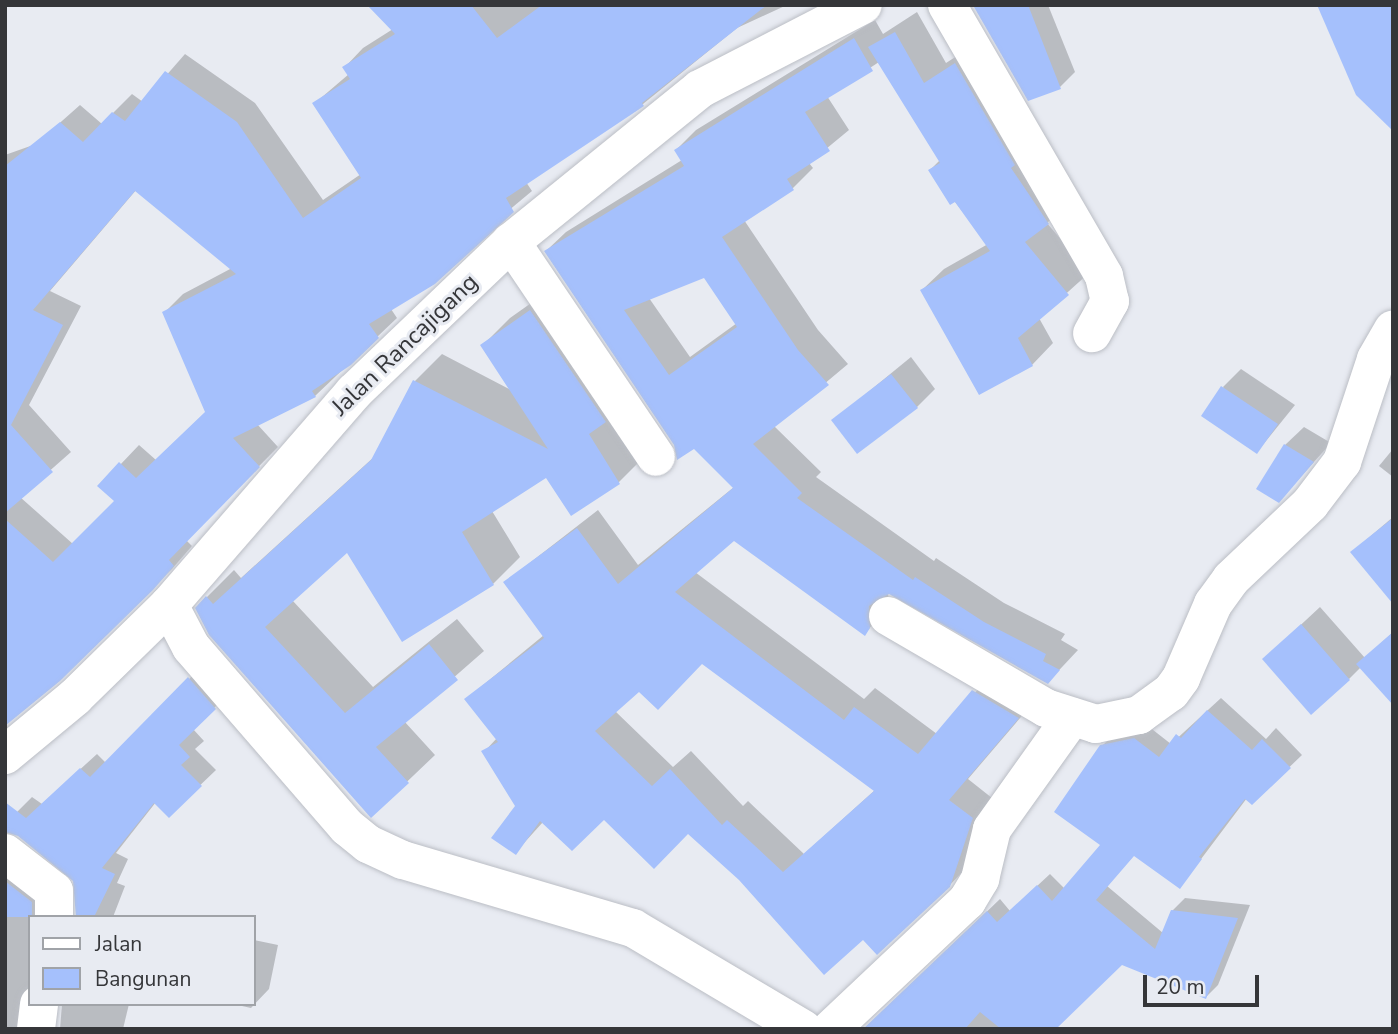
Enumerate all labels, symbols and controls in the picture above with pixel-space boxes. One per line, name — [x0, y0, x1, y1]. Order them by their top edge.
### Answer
street label: Jalan Rancajigang — [326, 268, 484, 422]
legend — [28, 915, 256, 1006]
text: Jalan — [95, 930, 142, 958]
scale bar — [1146, 960, 1262, 1004]
text: Bangunan — [95, 965, 191, 993]
text: 20 m — [1156, 973, 1205, 1001]

